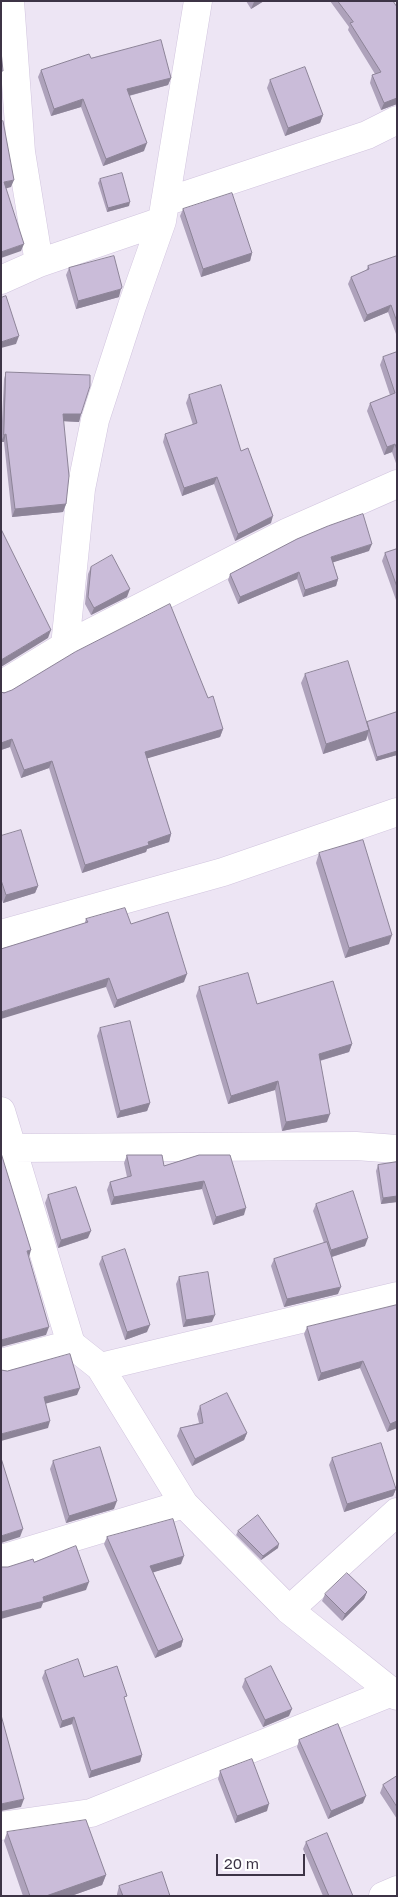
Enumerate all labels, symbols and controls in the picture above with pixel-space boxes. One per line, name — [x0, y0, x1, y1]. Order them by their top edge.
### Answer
scale bar — [218, 1844, 307, 1876]
text: 20 m — [224, 1854, 259, 1872]

